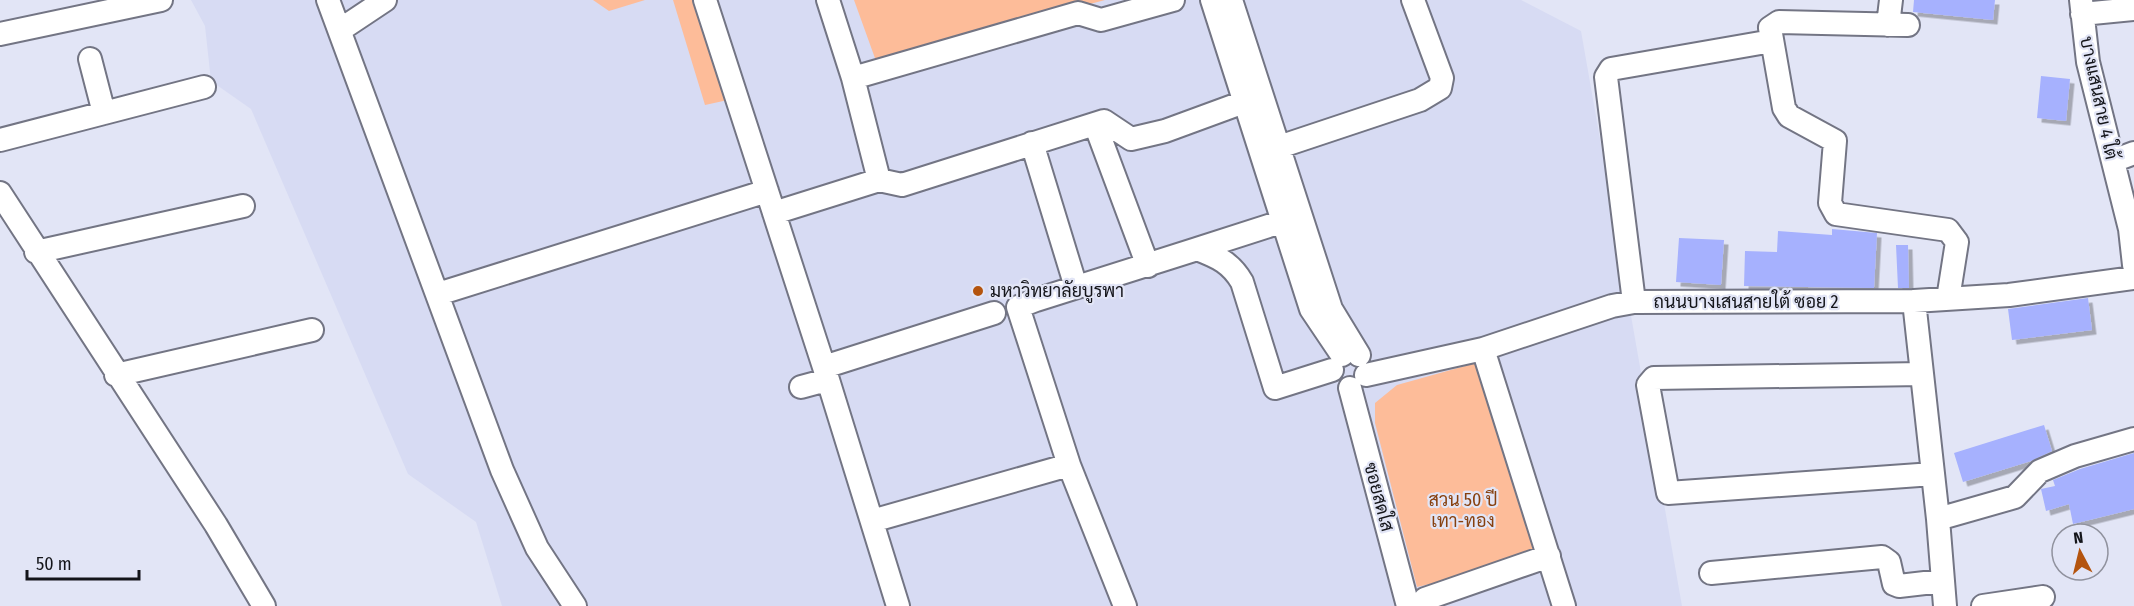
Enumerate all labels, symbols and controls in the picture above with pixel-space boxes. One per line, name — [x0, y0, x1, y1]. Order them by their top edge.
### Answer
street label: บางแสนสาย 4 ใต้ — [2075, 34, 2125, 162]
place label: มหาวิทยาลัยบูรพา — [990, 280, 1124, 304]
marker: มหาวิทยาลัยบูรพา — [971, 284, 985, 298]
street label: ถนนบางเสนสายใต้ ซอย 2 — [1654, 289, 1839, 313]
street label: ซอยสดใส — [1359, 460, 1401, 534]
park label: สวน 50 ปี เทา-ทอง — [1428, 488, 1498, 532]
north arrow — [2050, 522, 2110, 582]
text: N — [2072, 528, 2084, 548]
scale bar — [27, 543, 140, 581]
text: 50 m — [36, 553, 72, 575]

